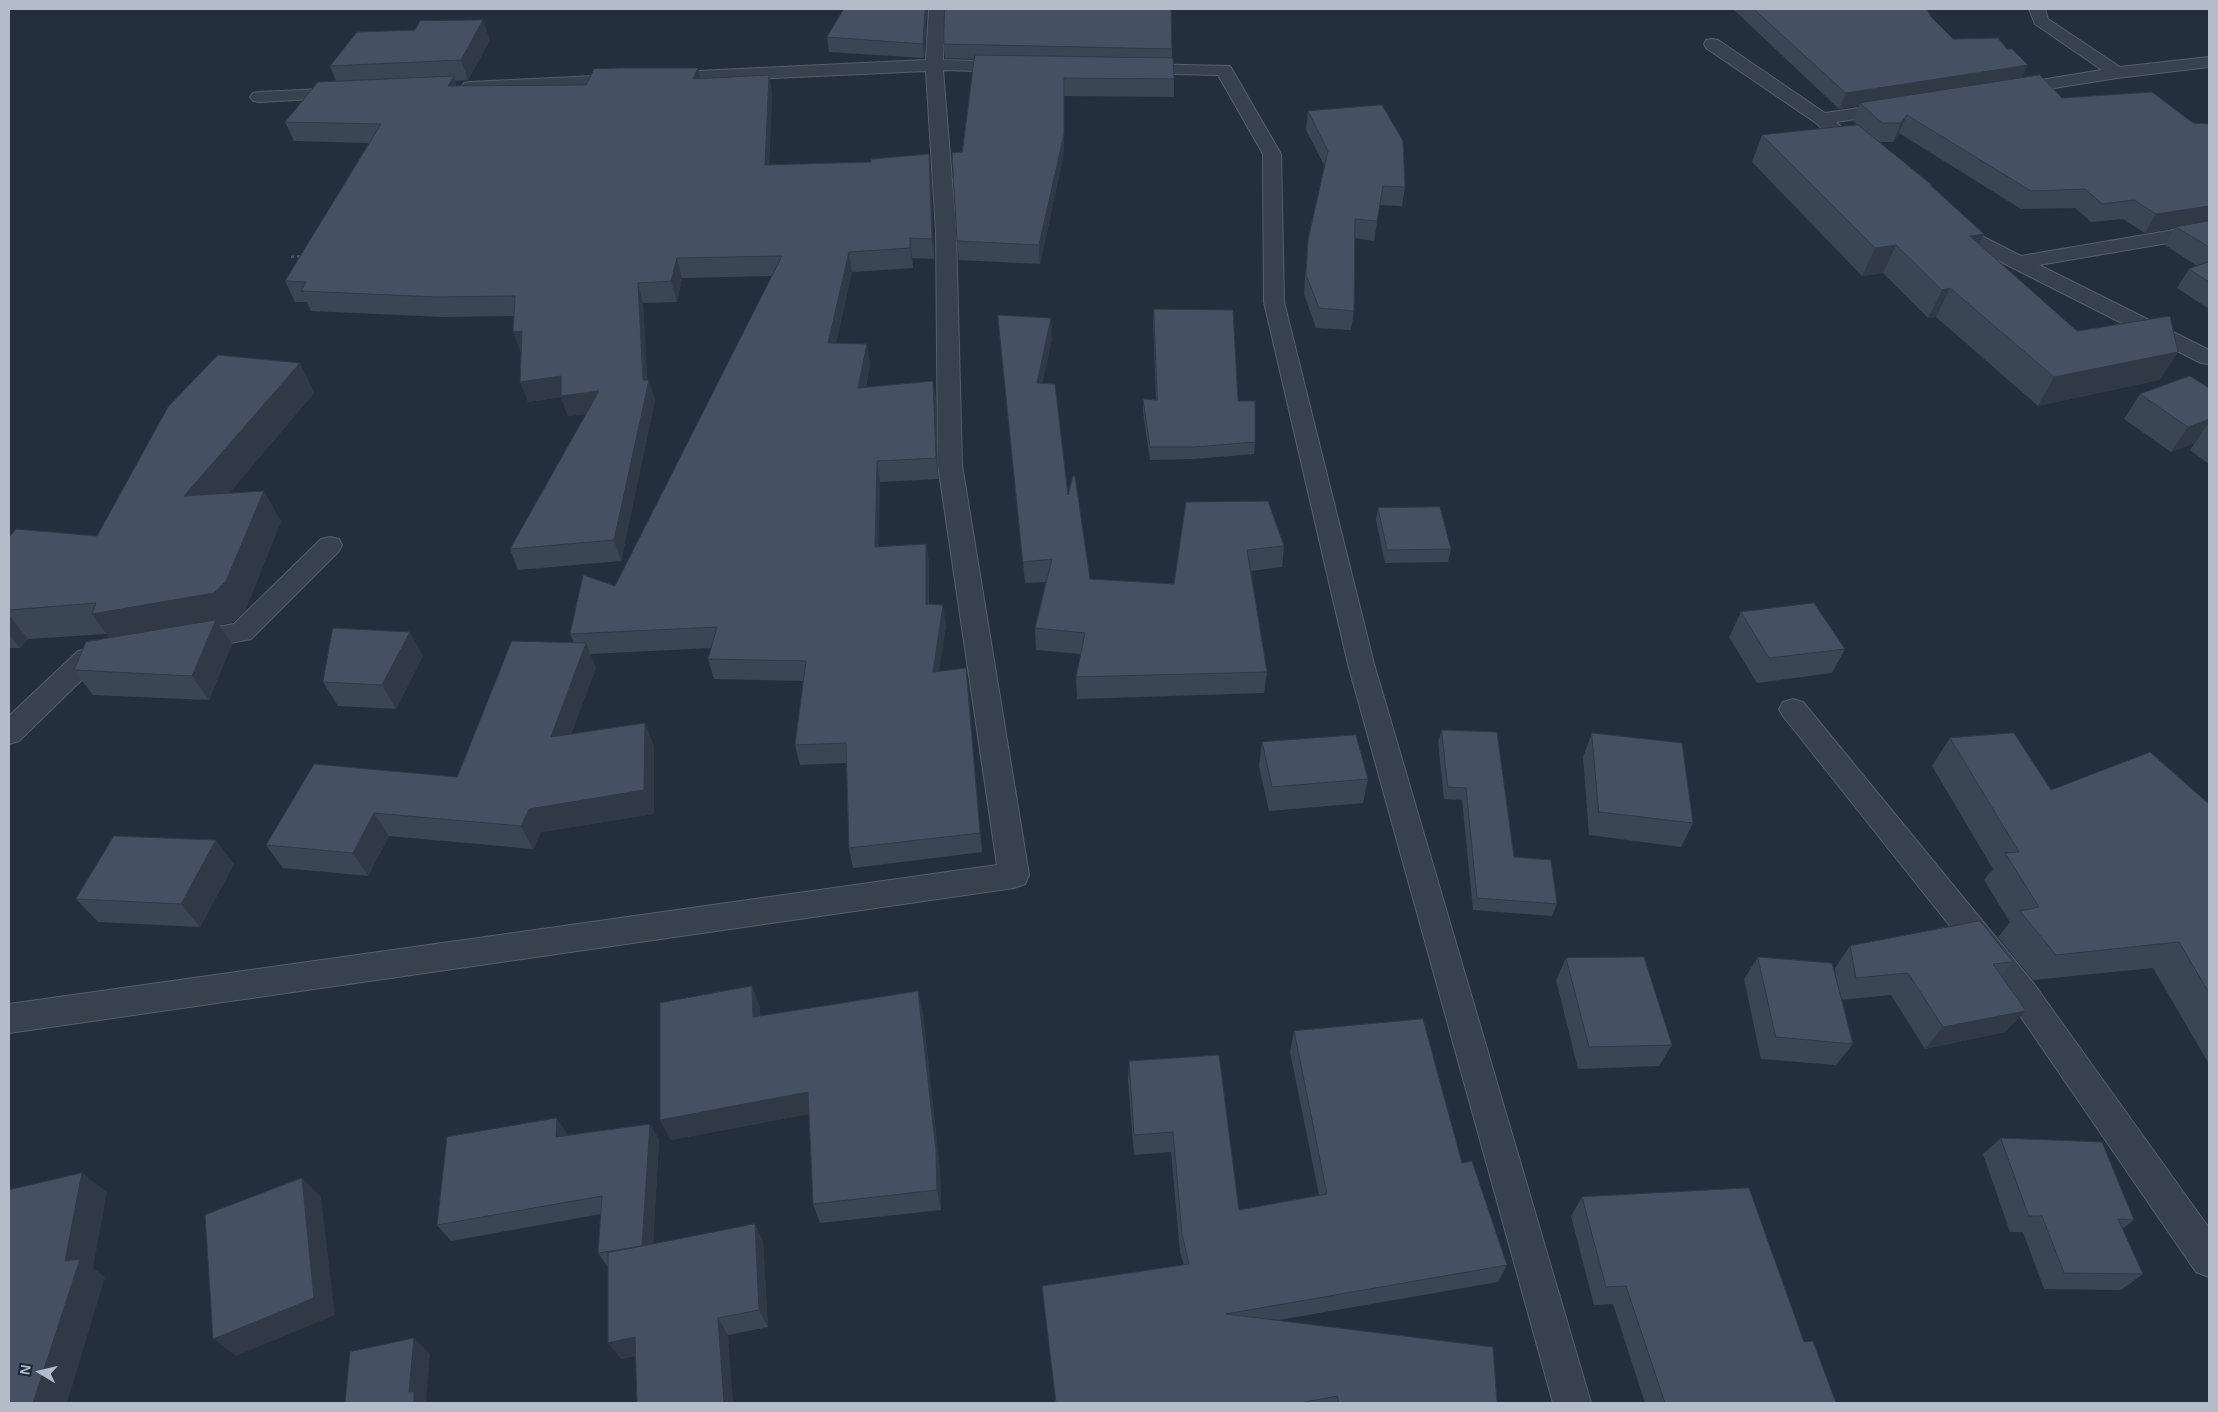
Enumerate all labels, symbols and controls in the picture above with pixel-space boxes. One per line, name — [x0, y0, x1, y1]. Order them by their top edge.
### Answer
north arrow — [15, 1347, 65, 1397]
text: N — [16, 1363, 34, 1376]

